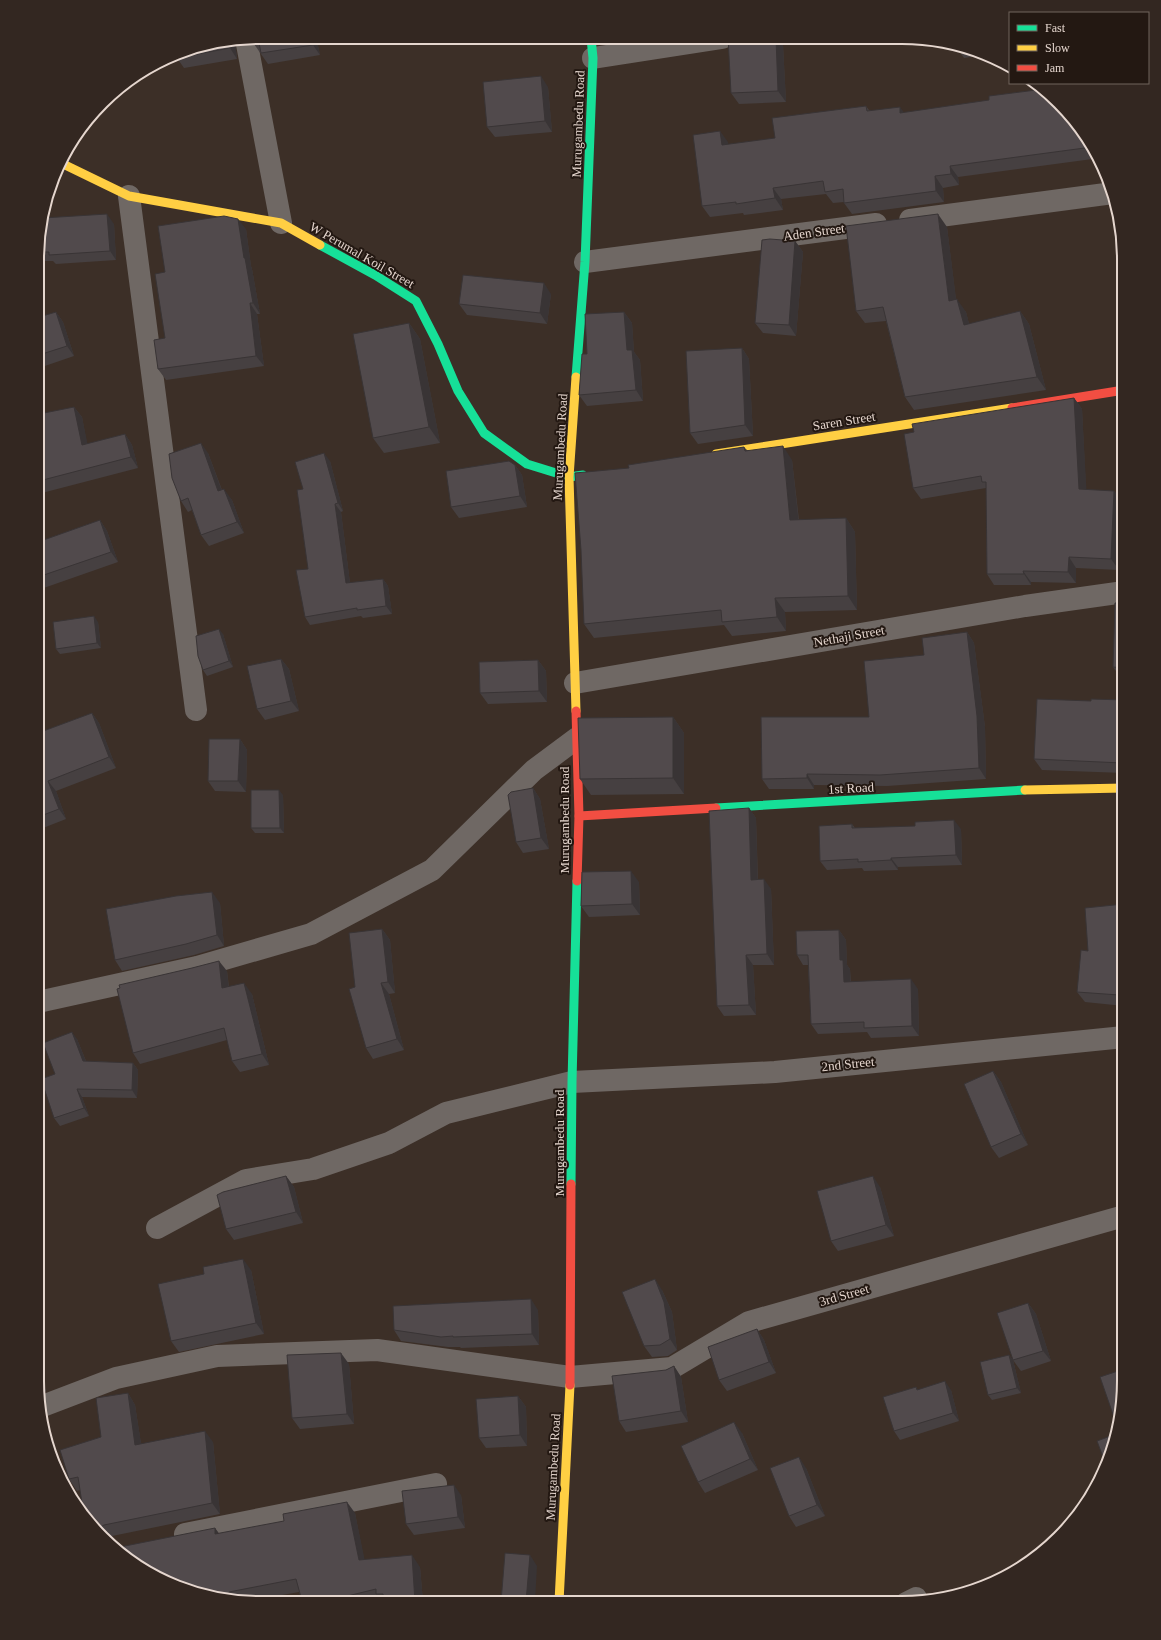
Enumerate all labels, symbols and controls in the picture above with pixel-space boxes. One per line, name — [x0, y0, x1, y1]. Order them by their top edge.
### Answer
legend — [1009, 12, 1149, 84]
text: Fast — [1045, 21, 1066, 35]
text: Slow — [1045, 41, 1070, 55]
text: Jam — [1045, 61, 1065, 75]
street label: Murugambedu Road — [569, 70, 587, 178]
street label: W Perumal Koil Street — [307, 219, 417, 291]
street label: Aden Street — [782, 220, 846, 244]
street label: Murugambedu Road — [550, 393, 570, 501]
street label: Saren Street — [812, 409, 877, 433]
street label: Nethaji Street — [812, 622, 886, 650]
street label: Murugambedu Road — [557, 766, 572, 874]
street label: 1st Road — [828, 779, 875, 797]
street label: 2nd Street — [821, 1054, 876, 1074]
street label: Murugambedu Road — [552, 1089, 567, 1197]
street label: 3rd Street — [817, 1281, 871, 1309]
street label: Murugambedu Road — [543, 1413, 563, 1521]

